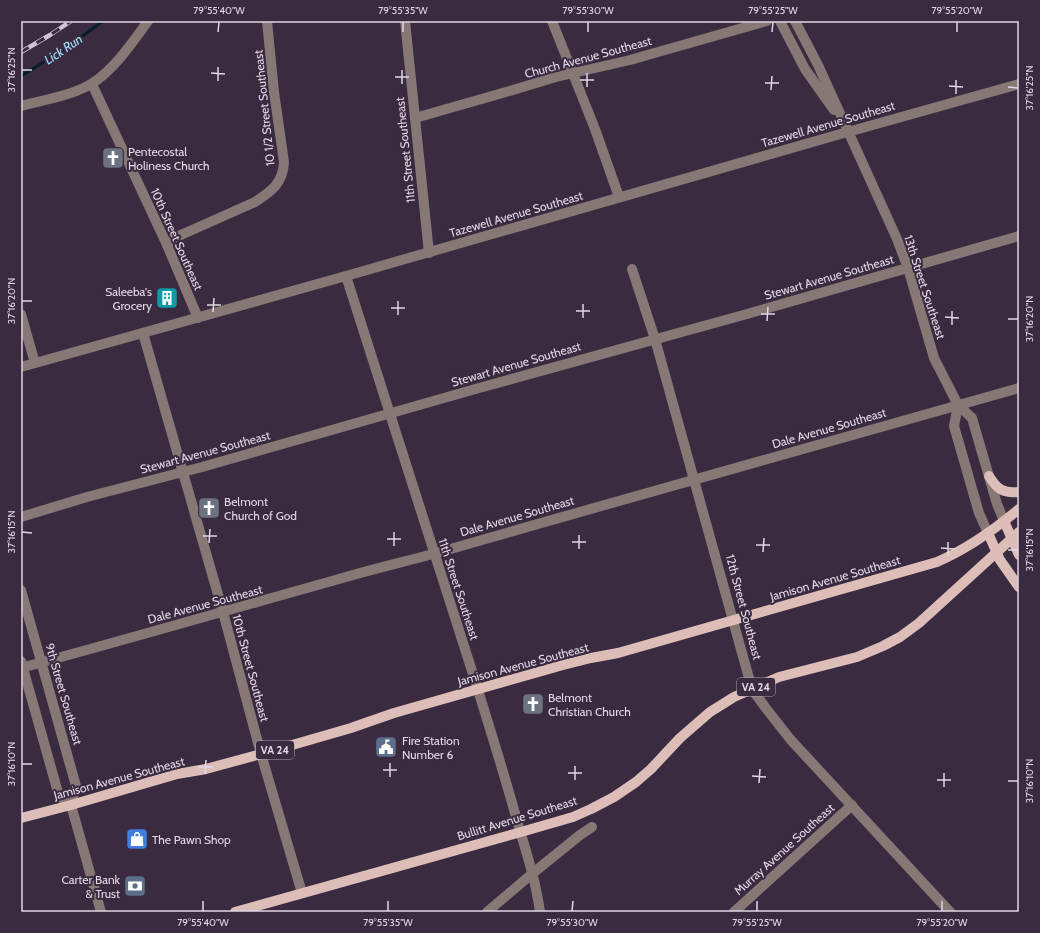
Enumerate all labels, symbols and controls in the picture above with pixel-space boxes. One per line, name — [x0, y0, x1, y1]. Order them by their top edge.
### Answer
text: 79°55'40"W — [193, 4, 245, 17]
text: 79°55'35"W — [378, 4, 428, 17]
text: 79°55'30"W — [562, 4, 614, 17]
text: 79°55'25"W — [748, 4, 798, 17]
text: 79°55'20"W — [931, 4, 983, 17]
water label: Lick Run — [41, 30, 85, 68]
street label: Church Avenue Southeast — [523, 33, 653, 81]
text: 37°16'25"N — [5, 48, 18, 92]
street label: 10 1/2 Street Southeast — [250, 49, 278, 167]
text: 37°16'25"N — [1023, 66, 1036, 110]
street label: 11th Street Southeast — [392, 97, 418, 203]
street label: Tazewell Avenue Southeast — [759, 98, 897, 150]
place label: Pentecostal Holiness Church — [128, 144, 210, 173]
church icon: Pentecostal Holiness Church — [100, 145, 126, 171]
street label: 10th Street Southeast — [148, 186, 206, 292]
street label: Tazewell Avenue Southeast — [447, 188, 585, 240]
street label: 13th Street Southeast — [901, 233, 949, 341]
street label: Stewart Avenue Southeast — [763, 251, 895, 303]
text: 37°16'20"N — [5, 278, 18, 324]
place label: Saleeba's Grocery — [105, 284, 152, 313]
building icon: Saleeba's Grocery — [154, 285, 180, 311]
text: 37°16'20"N — [1023, 296, 1036, 342]
street label: Stewart Avenue Southeast — [450, 338, 582, 390]
street label: Dale Avenue Southeast — [770, 405, 888, 451]
street label: Stewart Avenue Southeast — [138, 427, 272, 477]
street label: Dale Avenue Southeast — [458, 493, 576, 539]
place label: Belmont Church of God — [224, 494, 297, 523]
church icon: Belmont Church of God — [196, 495, 222, 521]
text: 37°16'15"N — [5, 511, 18, 553]
text: 37°16'15"N — [1023, 529, 1036, 571]
street label: 11th Street Southeast — [435, 536, 483, 642]
street label: Jamison Avenue Southeast — [767, 552, 902, 604]
street label: 12th Street Southeast — [723, 553, 765, 661]
street label: Dale Avenue Southeast — [146, 581, 264, 627]
street label: 10th Street Southeast — [229, 613, 273, 723]
street label: Jamison Avenue Southeast — [455, 639, 590, 689]
street label: 9th Street Southeast — [42, 641, 86, 747]
road number: VA 24 — [737, 678, 775, 696]
place label: Belmont Christian Church — [548, 690, 631, 719]
church icon: Belmont Christian Church — [520, 691, 546, 717]
place label: Fire Station Number 6 — [402, 733, 460, 762]
public building icon: Fire Station Number 6 — [373, 734, 399, 760]
road number: VA 24 — [256, 741, 294, 759]
text: 37°16'10"N — [5, 742, 18, 786]
street label: Jamison Avenue Southeast — [51, 753, 186, 803]
text: 37°16'10"N — [1023, 759, 1036, 803]
street label: Bullitt Avenue Southeast — [455, 793, 579, 843]
street label: Murray Avenue Southeast — [731, 800, 837, 898]
shop icon: The Pawn Shop — [124, 826, 150, 852]
place label: The Pawn Shop — [152, 832, 231, 847]
place label: Carter Bank & Trust — [61, 872, 121, 901]
bank icon: Carter Bank & Trust — [122, 873, 148, 899]
text: 79°55'40"W — [177, 916, 229, 929]
text: 79°55'35"W — [363, 916, 413, 929]
text: 79°55'30"W — [546, 916, 598, 929]
text: 79°55'25"W — [732, 916, 782, 929]
text: 79°55'20"W — [916, 916, 968, 929]

